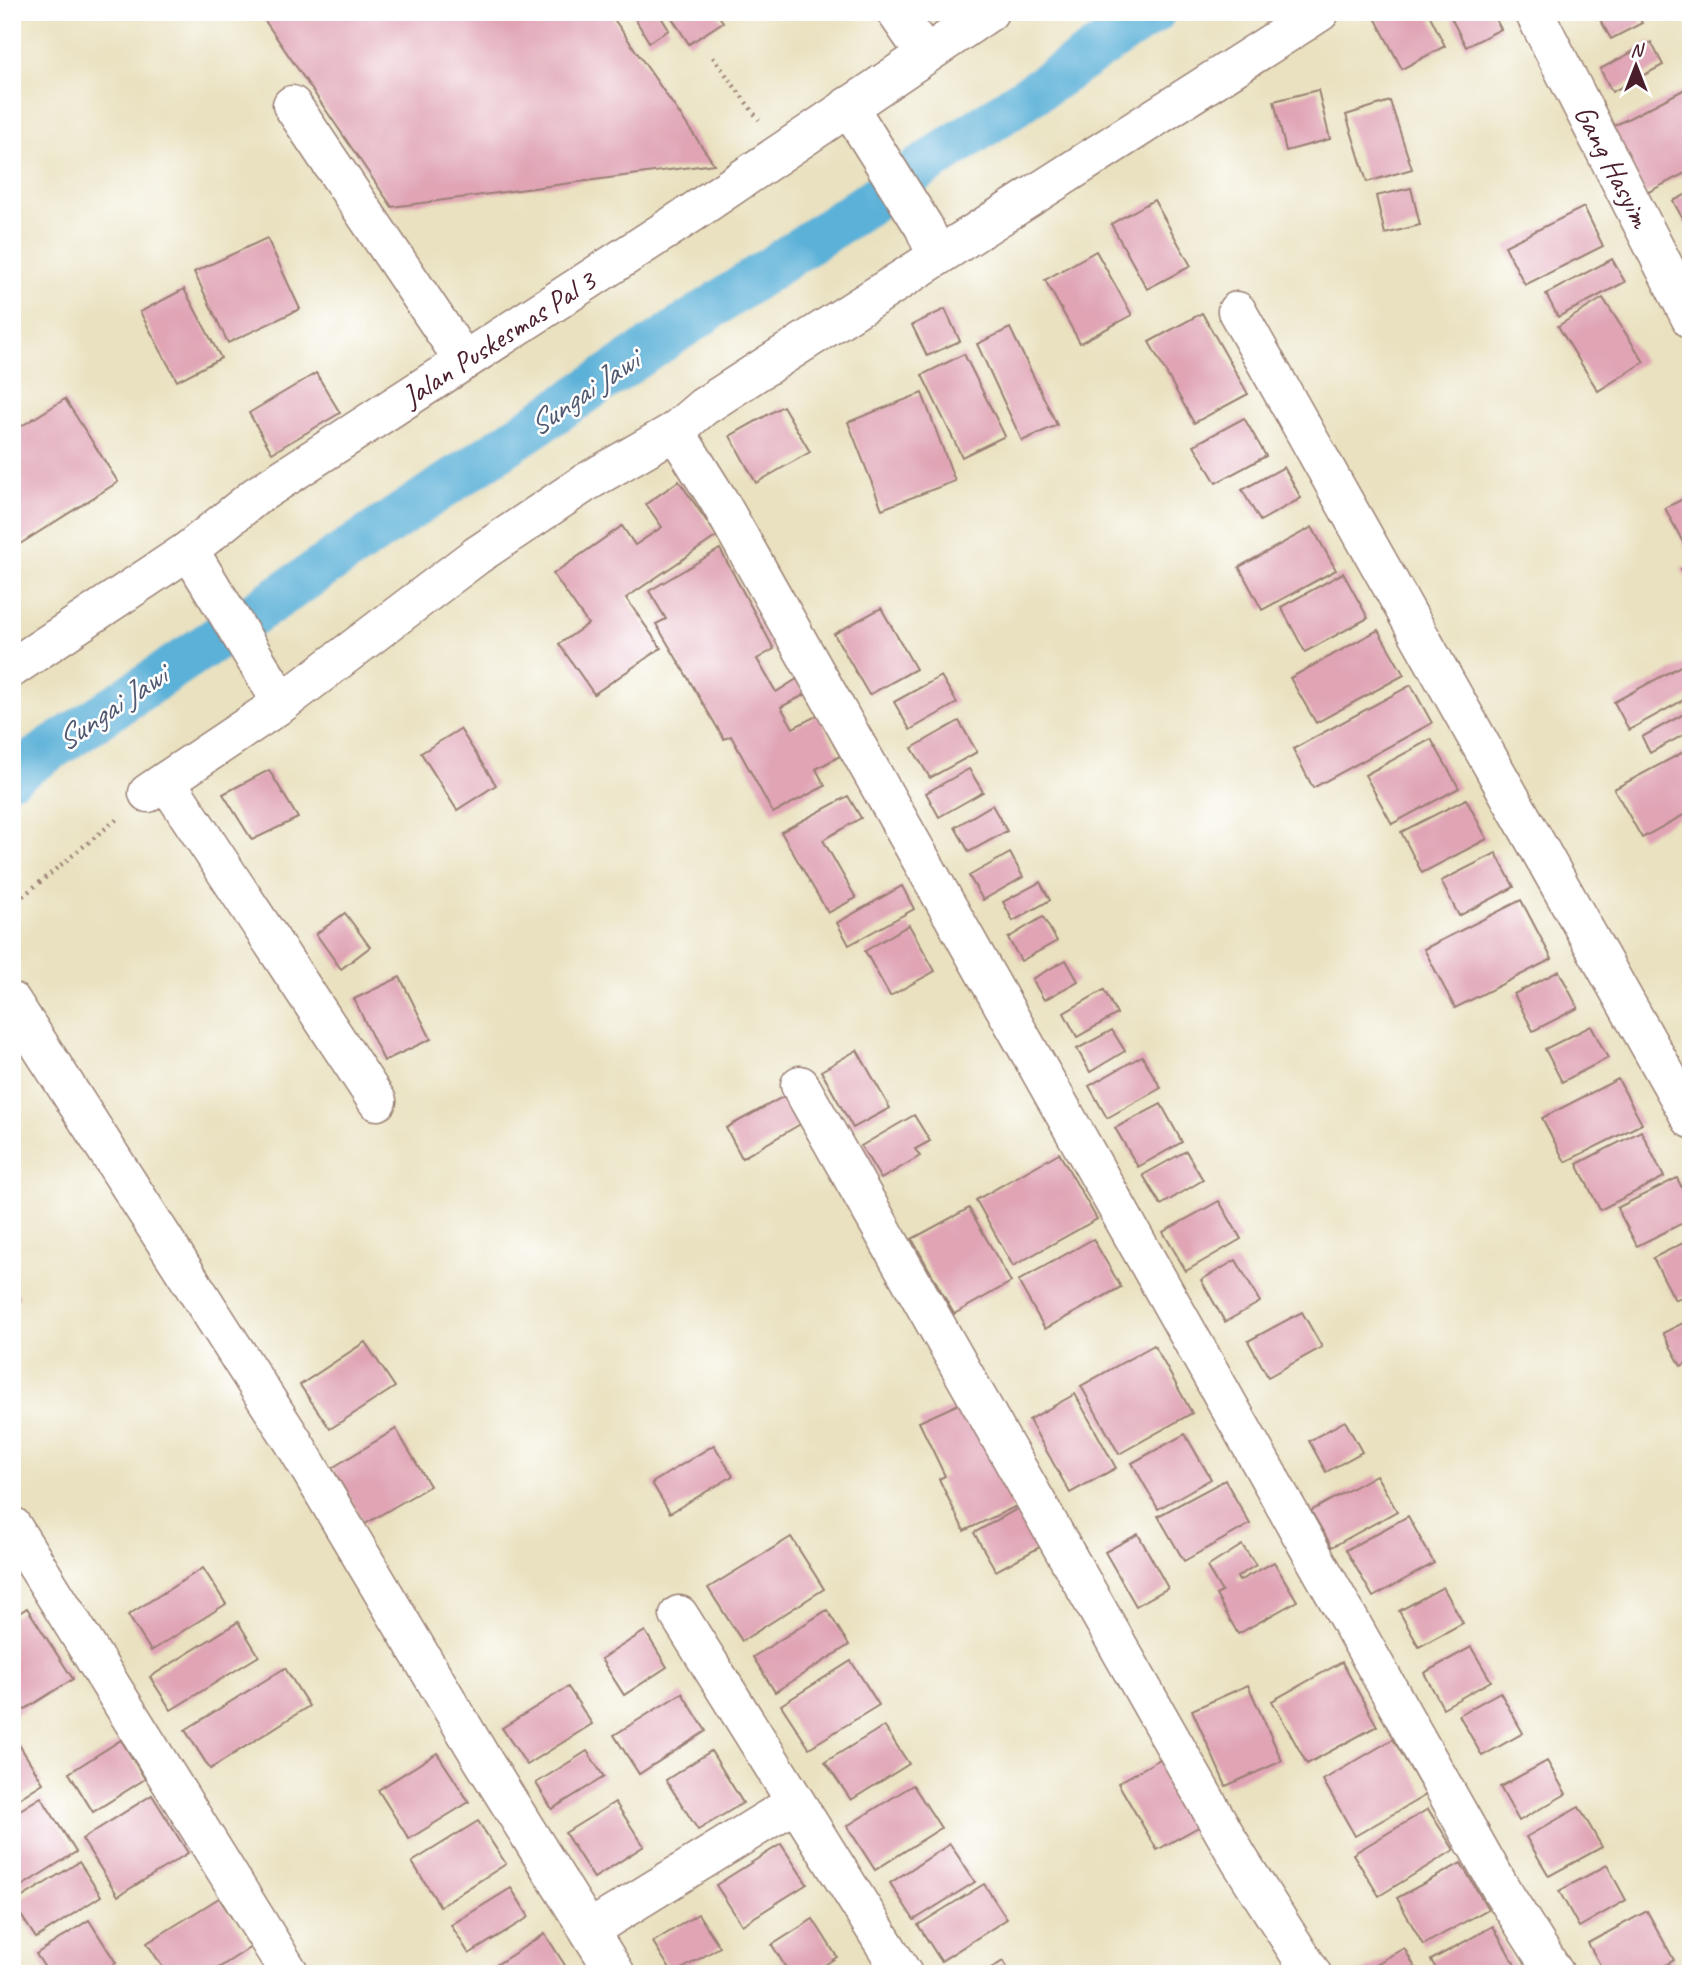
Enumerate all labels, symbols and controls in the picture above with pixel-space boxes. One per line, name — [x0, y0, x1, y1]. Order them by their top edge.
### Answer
north arrow — [1602, 32, 1672, 102]
text: N — [1630, 38, 1645, 62]
street label: Gang Hasyim — [1566, 98, 1661, 235]
street label: Jalan Puskesmas Pal 3 — [393, 261, 605, 416]
water label: Sungai Jawi — [520, 337, 653, 445]
water label: Sungai Jawi — [48, 652, 181, 760]

